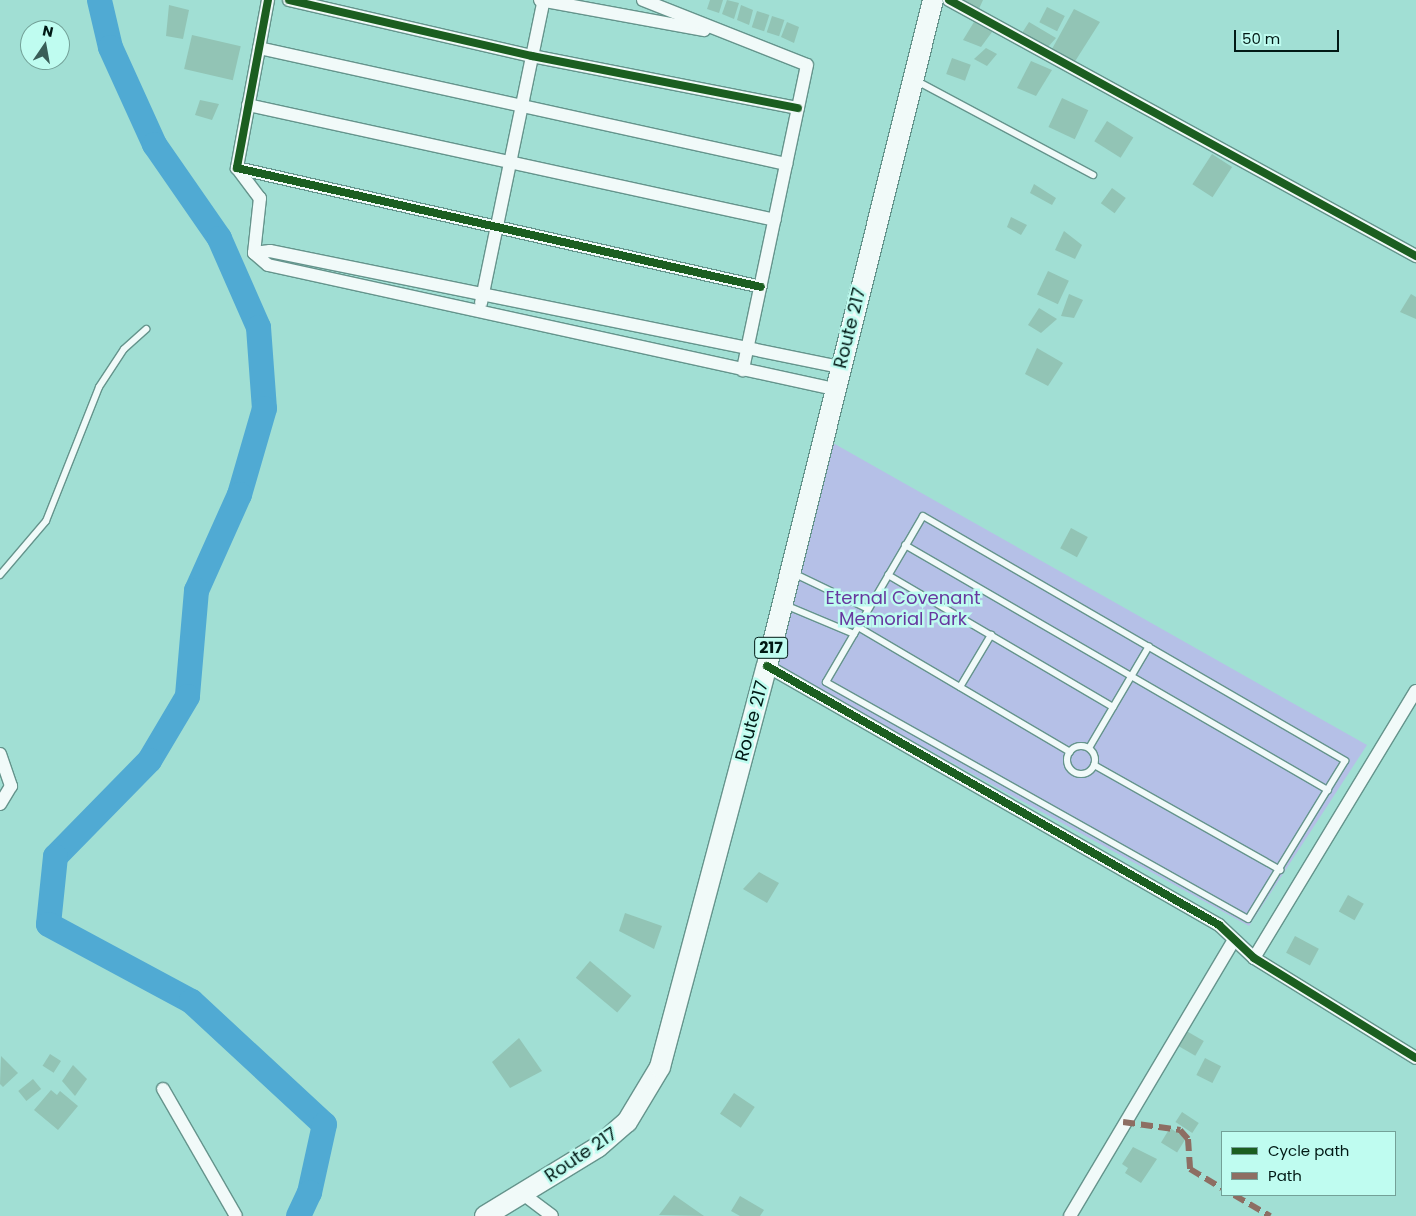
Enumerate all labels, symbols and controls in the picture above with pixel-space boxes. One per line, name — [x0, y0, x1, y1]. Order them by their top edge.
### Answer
north arrow — [20, 20, 70, 70]
text: N — [41, 20, 55, 42]
scale bar — [1236, 20, 1341, 52]
text: 50 m — [1242, 28, 1280, 49]
street label: Route 217 — [830, 285, 870, 371]
park label: Eternal Covenant Memorial Park — [825, 588, 981, 630]
road number: 217 — [754, 634, 788, 661]
street label: Route 217 — [731, 678, 773, 764]
street label: Route 217 — [541, 1123, 621, 1187]
legend — [1221, 1131, 1396, 1196]
text: Cycle path — [1268, 1140, 1349, 1161]
text: Path — [1268, 1165, 1302, 1186]

